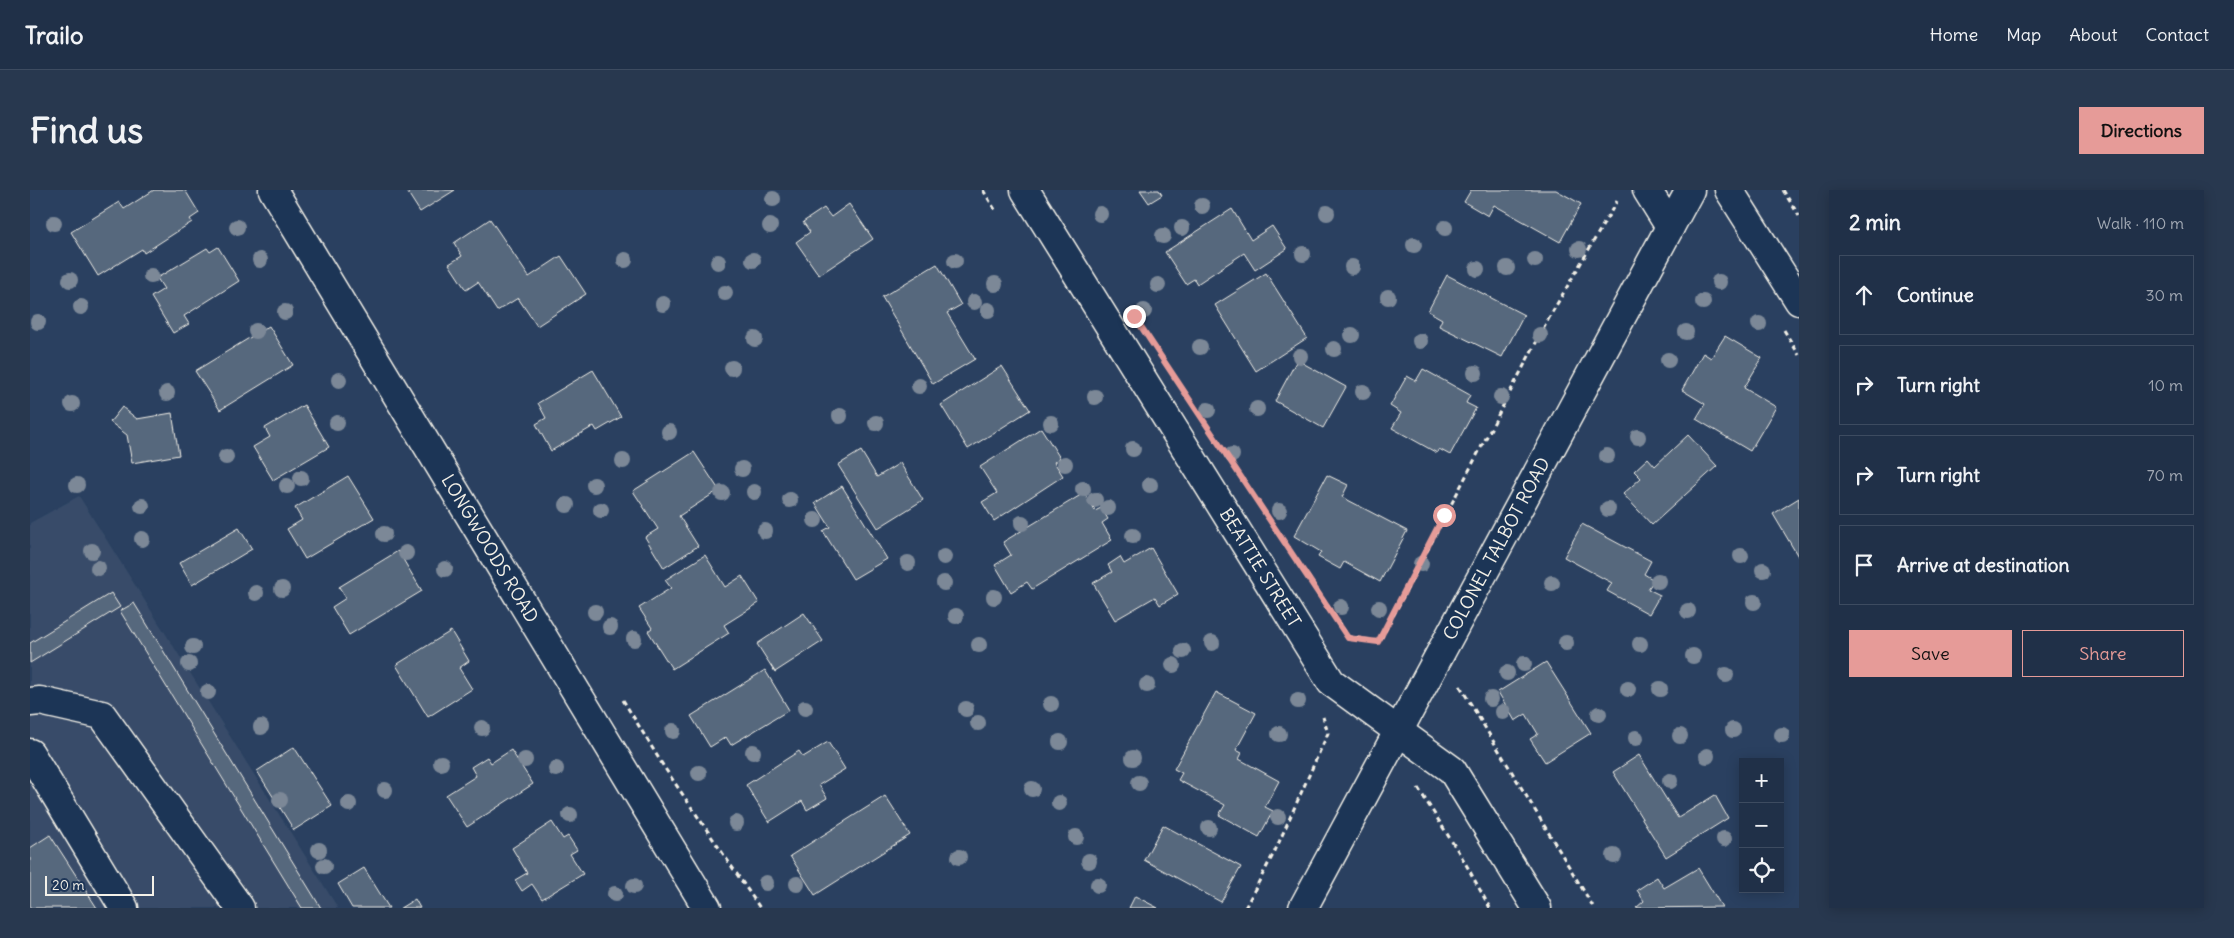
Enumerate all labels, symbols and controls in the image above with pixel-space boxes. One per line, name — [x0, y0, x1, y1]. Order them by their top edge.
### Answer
text: Trailo — [25, 20, 83, 50]
text: Home — [1930, 23, 1978, 46]
text: Map — [2006, 23, 2041, 46]
text: About — [2069, 23, 2117, 46]
text: Contact — [2145, 23, 2209, 46]
button: Directions — [2079, 107, 2204, 154]
text: Find us — [30, 108, 143, 152]
text: 2 min — [1849, 209, 1901, 236]
text: Walk · 110 m — [2097, 213, 2184, 233]
icon: ahead — [1850, 281, 1878, 309]
text: Continue — [1897, 283, 1974, 307]
text: 30 m — [2146, 285, 2183, 305]
route end — [1123, 305, 1146, 328]
icon: right — [1850, 371, 1878, 399]
text: Turn right — [1897, 373, 1980, 397]
text: 10 m — [2148, 375, 2183, 395]
street label: COLONEL TALBOT ROAD — [1438, 453, 1555, 644]
icon: right — [1850, 461, 1878, 489]
text: Turn right — [1897, 463, 1980, 487]
text: 70 m — [2147, 465, 2183, 485]
street label: LONGWOODS ROAD — [437, 470, 544, 627]
street label: BEATTIE STREET — [1215, 504, 1306, 631]
route start — [1433, 504, 1456, 527]
icon: arrive — [1850, 551, 1878, 579]
text: Arrive at destination — [1897, 553, 2070, 577]
button: Save — [1849, 630, 2012, 677]
button: Share — [2022, 630, 2184, 677]
map controls — [1739, 758, 1784, 893]
button: + — [1739, 758, 1784, 803]
button: − — [1739, 803, 1784, 848]
button: locate — [1739, 848, 1784, 893]
scale bar — [45, 873, 154, 896]
text: 20 m — [52, 876, 85, 894]

